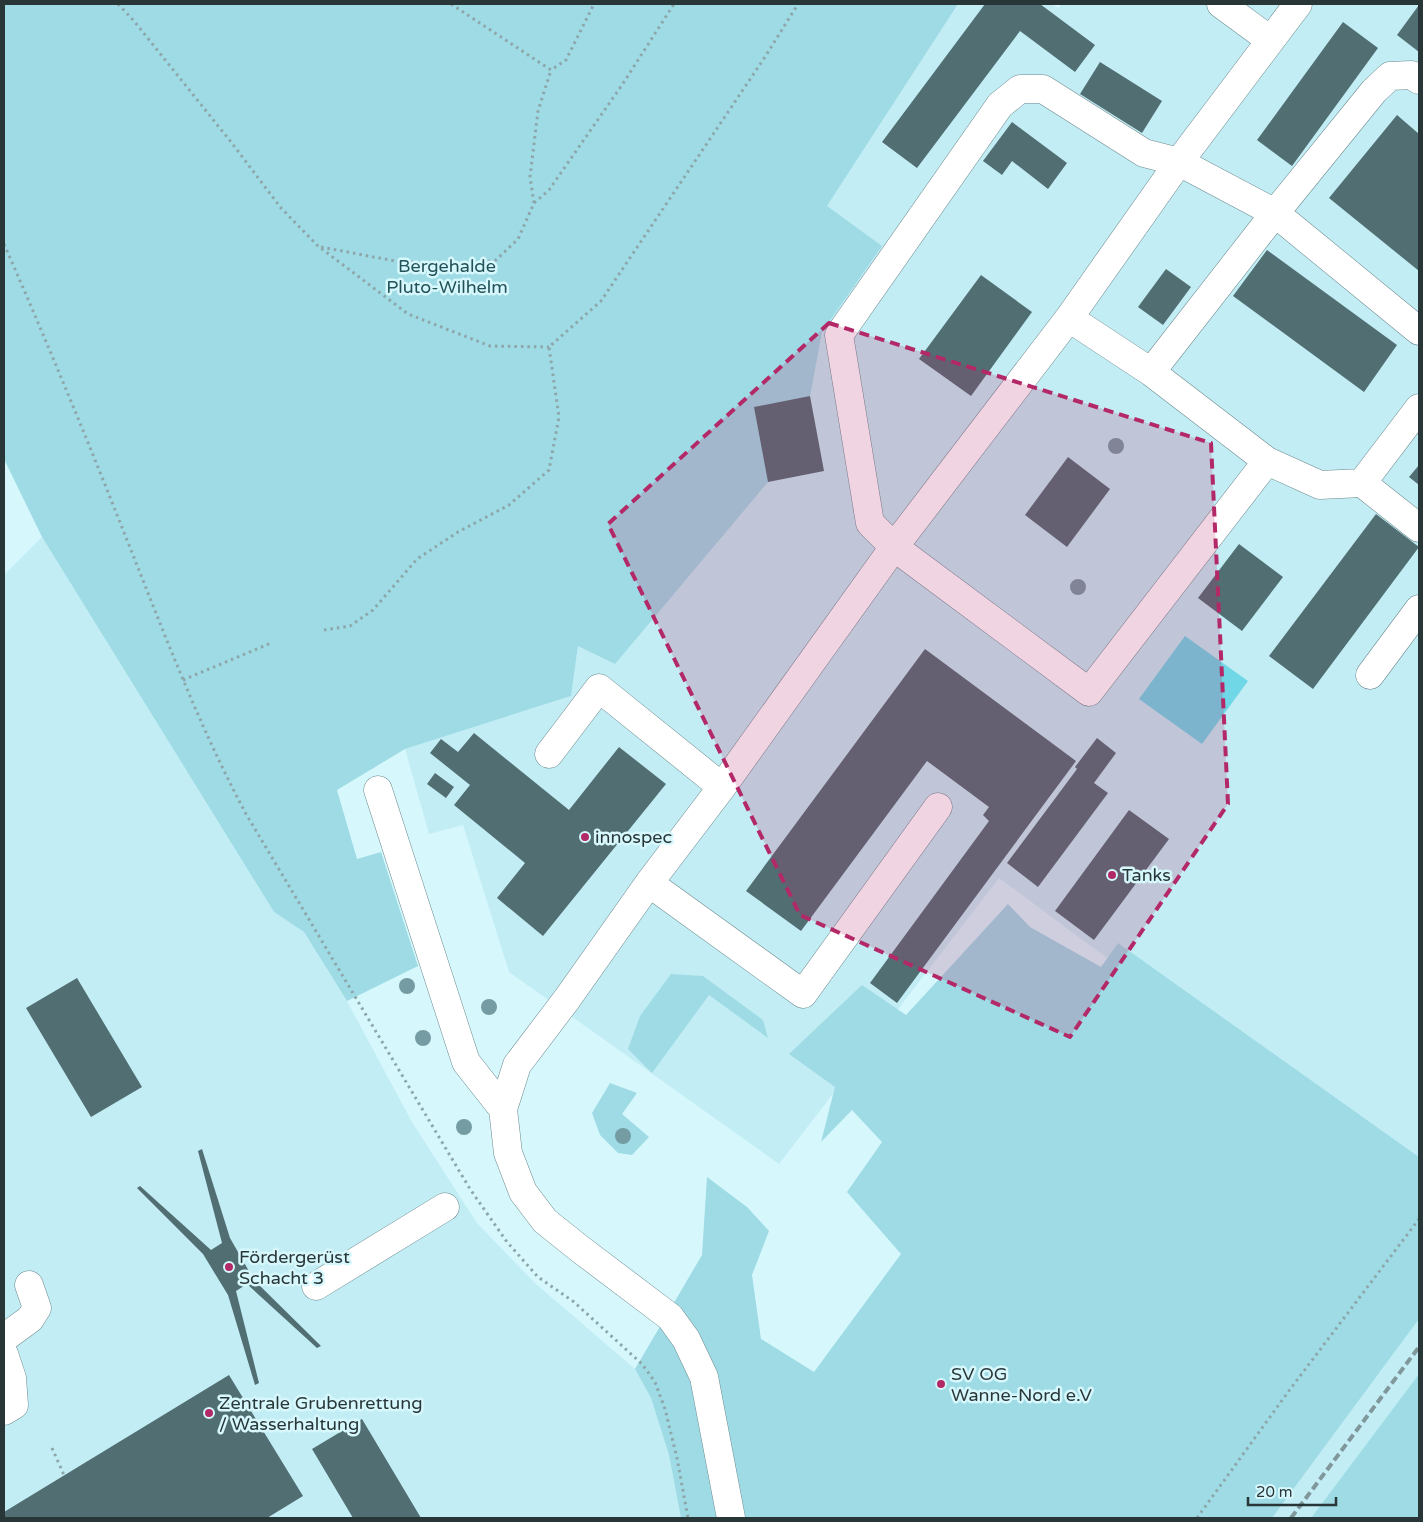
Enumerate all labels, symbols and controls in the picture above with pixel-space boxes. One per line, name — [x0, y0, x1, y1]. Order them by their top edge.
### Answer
park label: Bergehalde Pluto-Wilhelm — [386, 255, 508, 298]
place label: innospec — [595, 826, 672, 848]
marker: innospec — [579, 831, 591, 843]
place label: Tanks — [1122, 864, 1171, 886]
marker: Tanks — [1106, 869, 1118, 881]
place label: Fördergerüst Schacht 3 — [239, 1246, 350, 1289]
marker: Fördergerüst Schacht 3 — [223, 1261, 235, 1273]
place label: SV OG Wanne-Nord e.V — [951, 1363, 1093, 1406]
marker: SV OG Wanne-Nord e.V — [935, 1378, 947, 1390]
place label: Zentrale Grubenrettung / Wasserhaltung — [219, 1392, 423, 1435]
marker: Zentrale Grubenrettung / Wasserhaltung — [203, 1407, 215, 1419]
scale bar — [1248, 1474, 1336, 1506]
text: 20 m — [1256, 1483, 1293, 1501]

